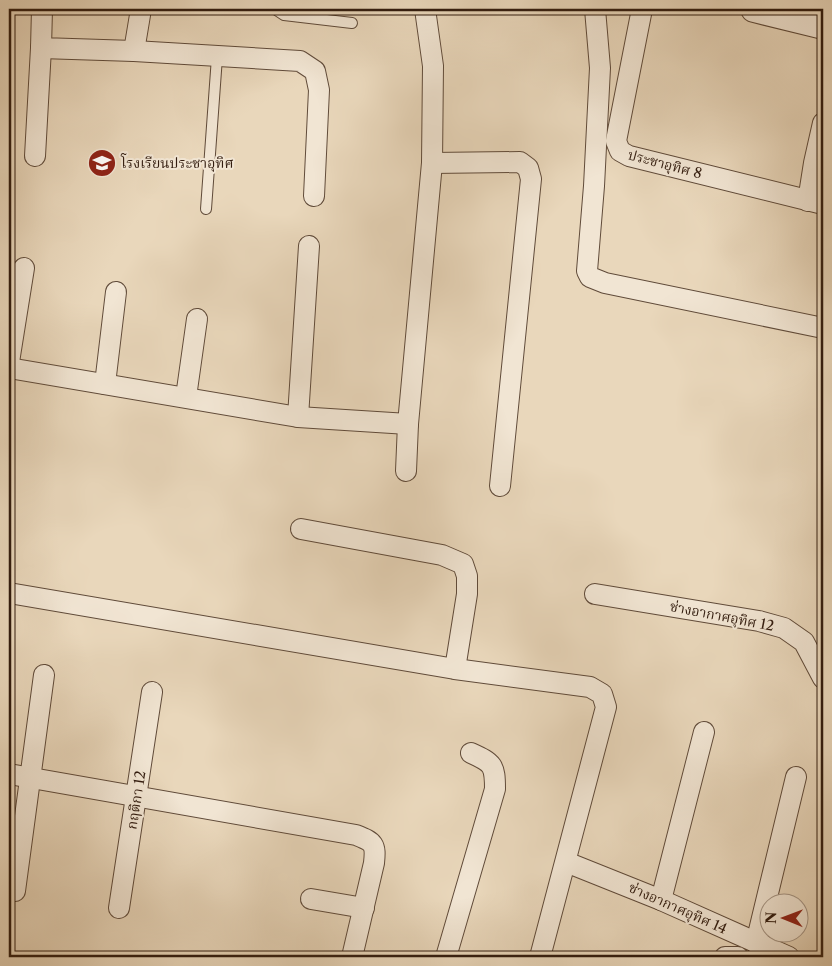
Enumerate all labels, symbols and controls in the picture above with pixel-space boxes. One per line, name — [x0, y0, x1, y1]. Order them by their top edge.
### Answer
street label: ประชาอุทิศ 8 — [626, 145, 704, 183]
school or university icon: โรงเรียนประชาอุทิศ — [87, 148, 117, 178]
place label: โรงเรียนประชาอุทิศ — [120, 153, 234, 172]
street label: ช่างอากาศอุทิศ 12 — [668, 597, 776, 635]
street label: กฤติกา 12 — [122, 769, 150, 831]
street label: ช่างอากาศอุทิศ 14 — [626, 878, 730, 938]
north arrow — [760, 894, 810, 944]
text: N — [762, 912, 780, 924]

